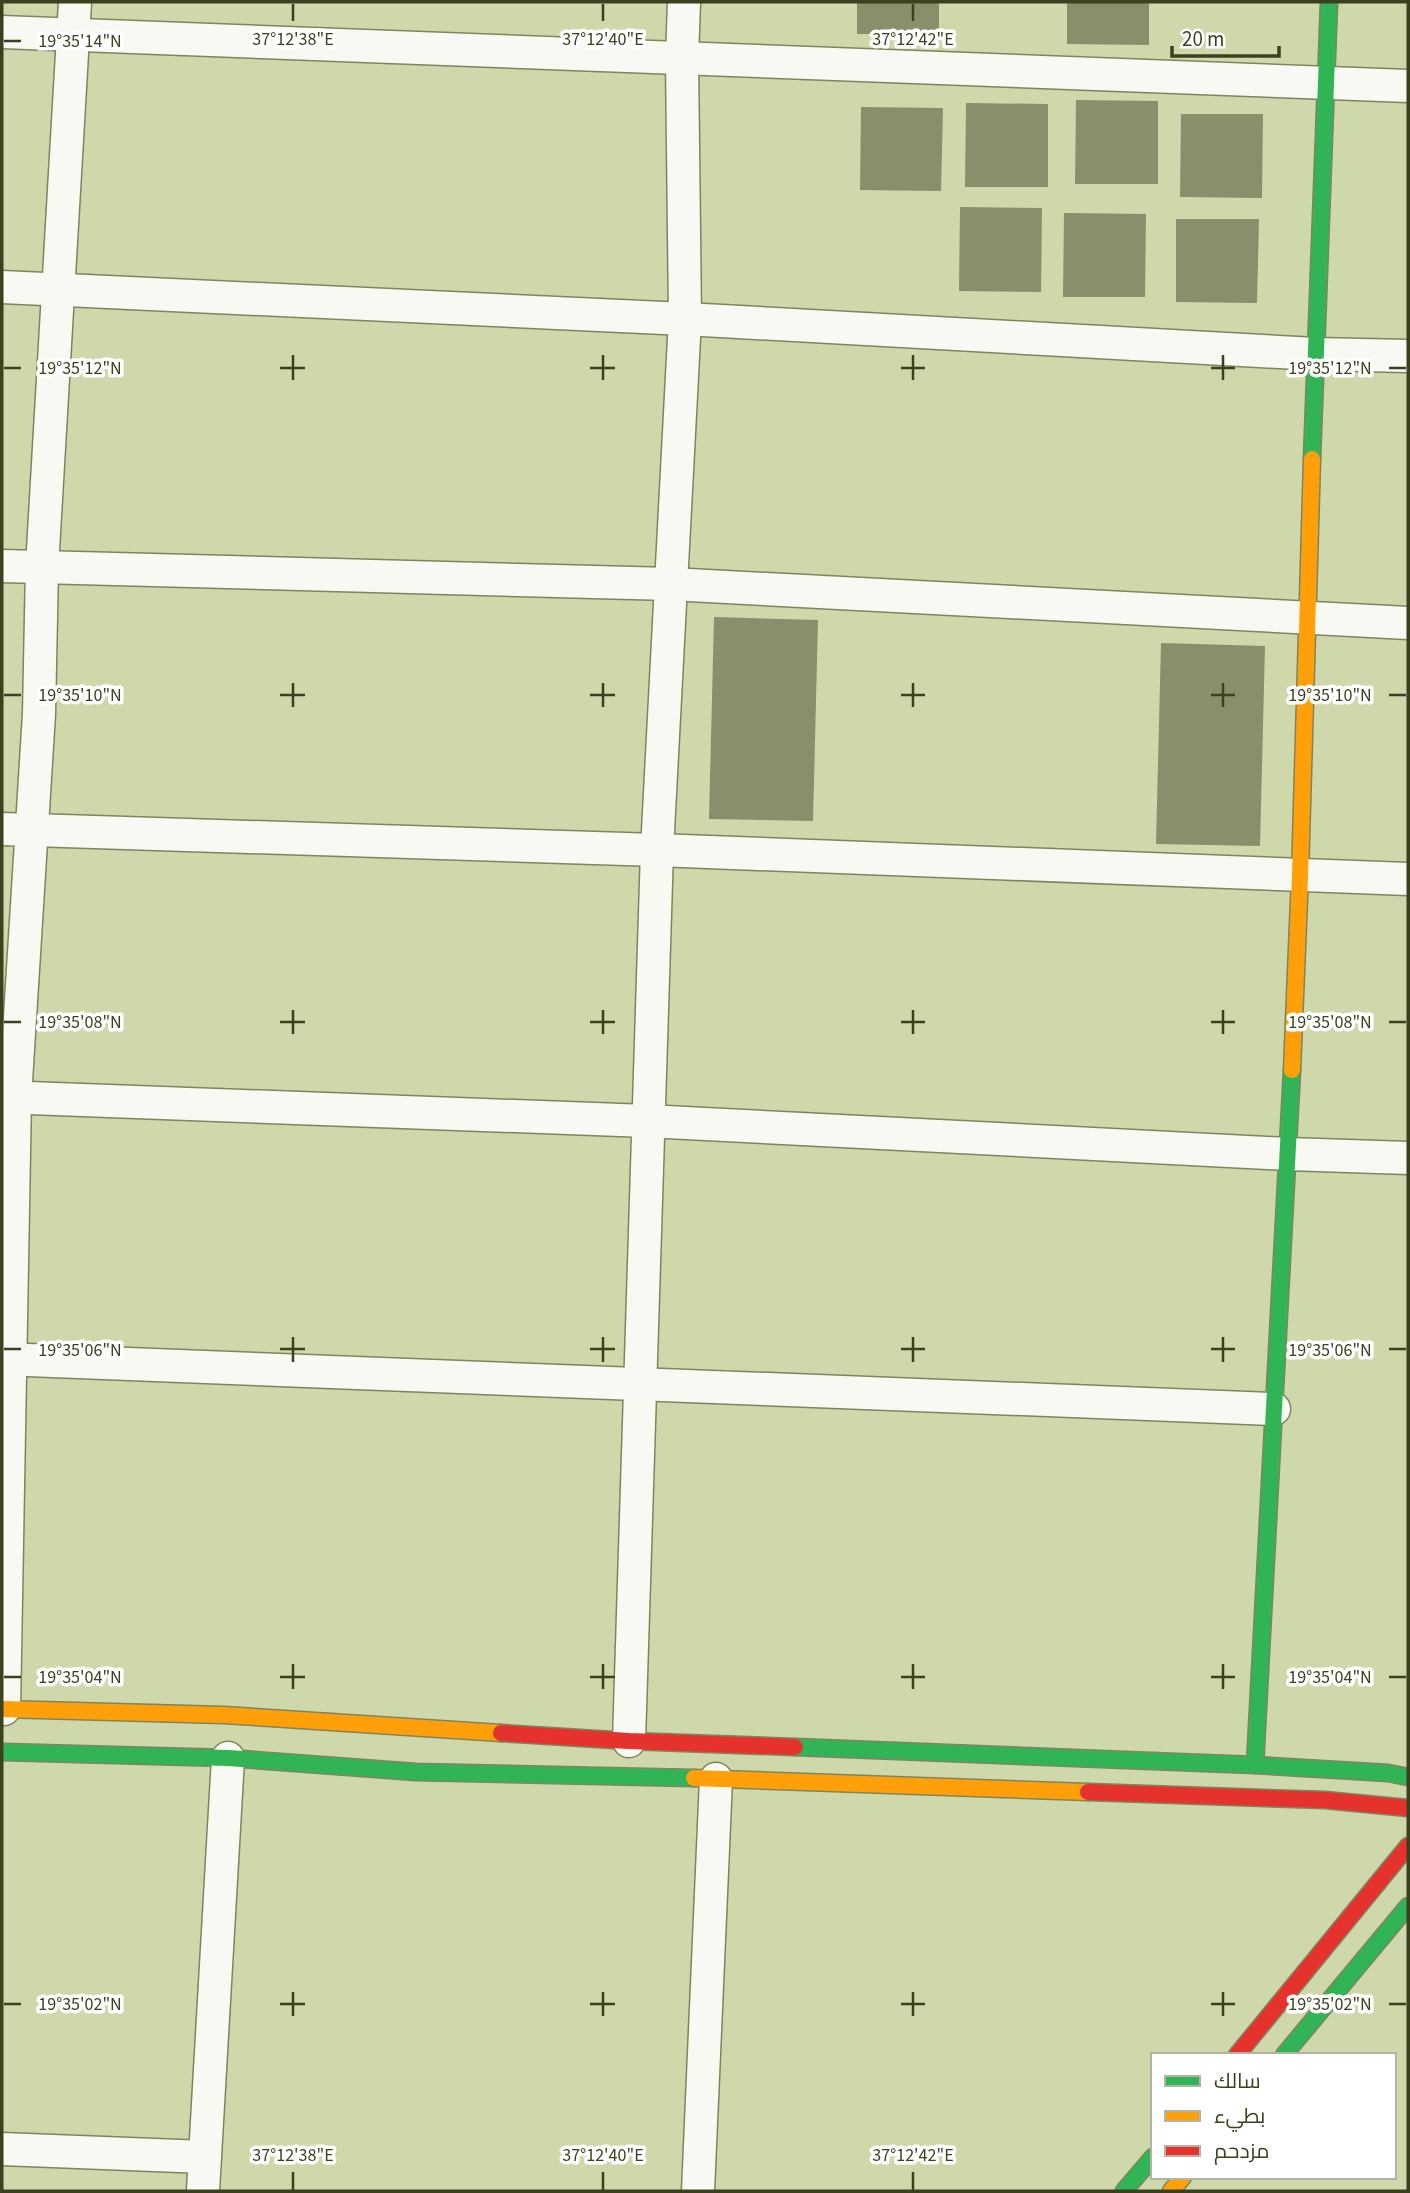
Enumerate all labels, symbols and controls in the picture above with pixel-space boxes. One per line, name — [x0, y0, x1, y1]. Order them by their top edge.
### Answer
scale bar — [1172, 14, 1279, 58]
text: 20 m — [1182, 24, 1224, 54]
text: 37°12'38"E — [252, 27, 334, 52]
text: 37°12'40"E — [562, 27, 644, 52]
text: 37°12'42"E — [872, 27, 954, 52]
text: 19°35'14"N — [38, 29, 122, 54]
text: 19°35'12"N — [38, 356, 122, 381]
text: 19°35'12"N — [1288, 356, 1372, 381]
text: 19°35'10"N — [38, 683, 122, 708]
text: 19°35'10"N — [1288, 683, 1372, 708]
text: 19°35'08"N — [38, 1010, 122, 1035]
text: 19°35'08"N — [1288, 1010, 1372, 1035]
text: 19°35'06"N — [38, 1338, 122, 1363]
text: 19°35'06"N — [1288, 1338, 1372, 1363]
text: 19°35'04"N — [38, 1665, 122, 1690]
text: 19°35'04"N — [1288, 1665, 1372, 1690]
text: 19°35'02"N — [38, 1992, 122, 2017]
text: 19°35'02"N — [1288, 1992, 1372, 2017]
legend — [1151, 2053, 1396, 2179]
text: سالك — [1214, 2066, 1261, 2096]
text: بطيء — [1214, 2101, 1265, 2132]
text: مزدحم — [1214, 2136, 1269, 2166]
text: 37°12'38"E — [252, 2143, 334, 2168]
text: 37°12'40"E — [562, 2143, 644, 2168]
text: 37°12'42"E — [872, 2143, 954, 2168]

